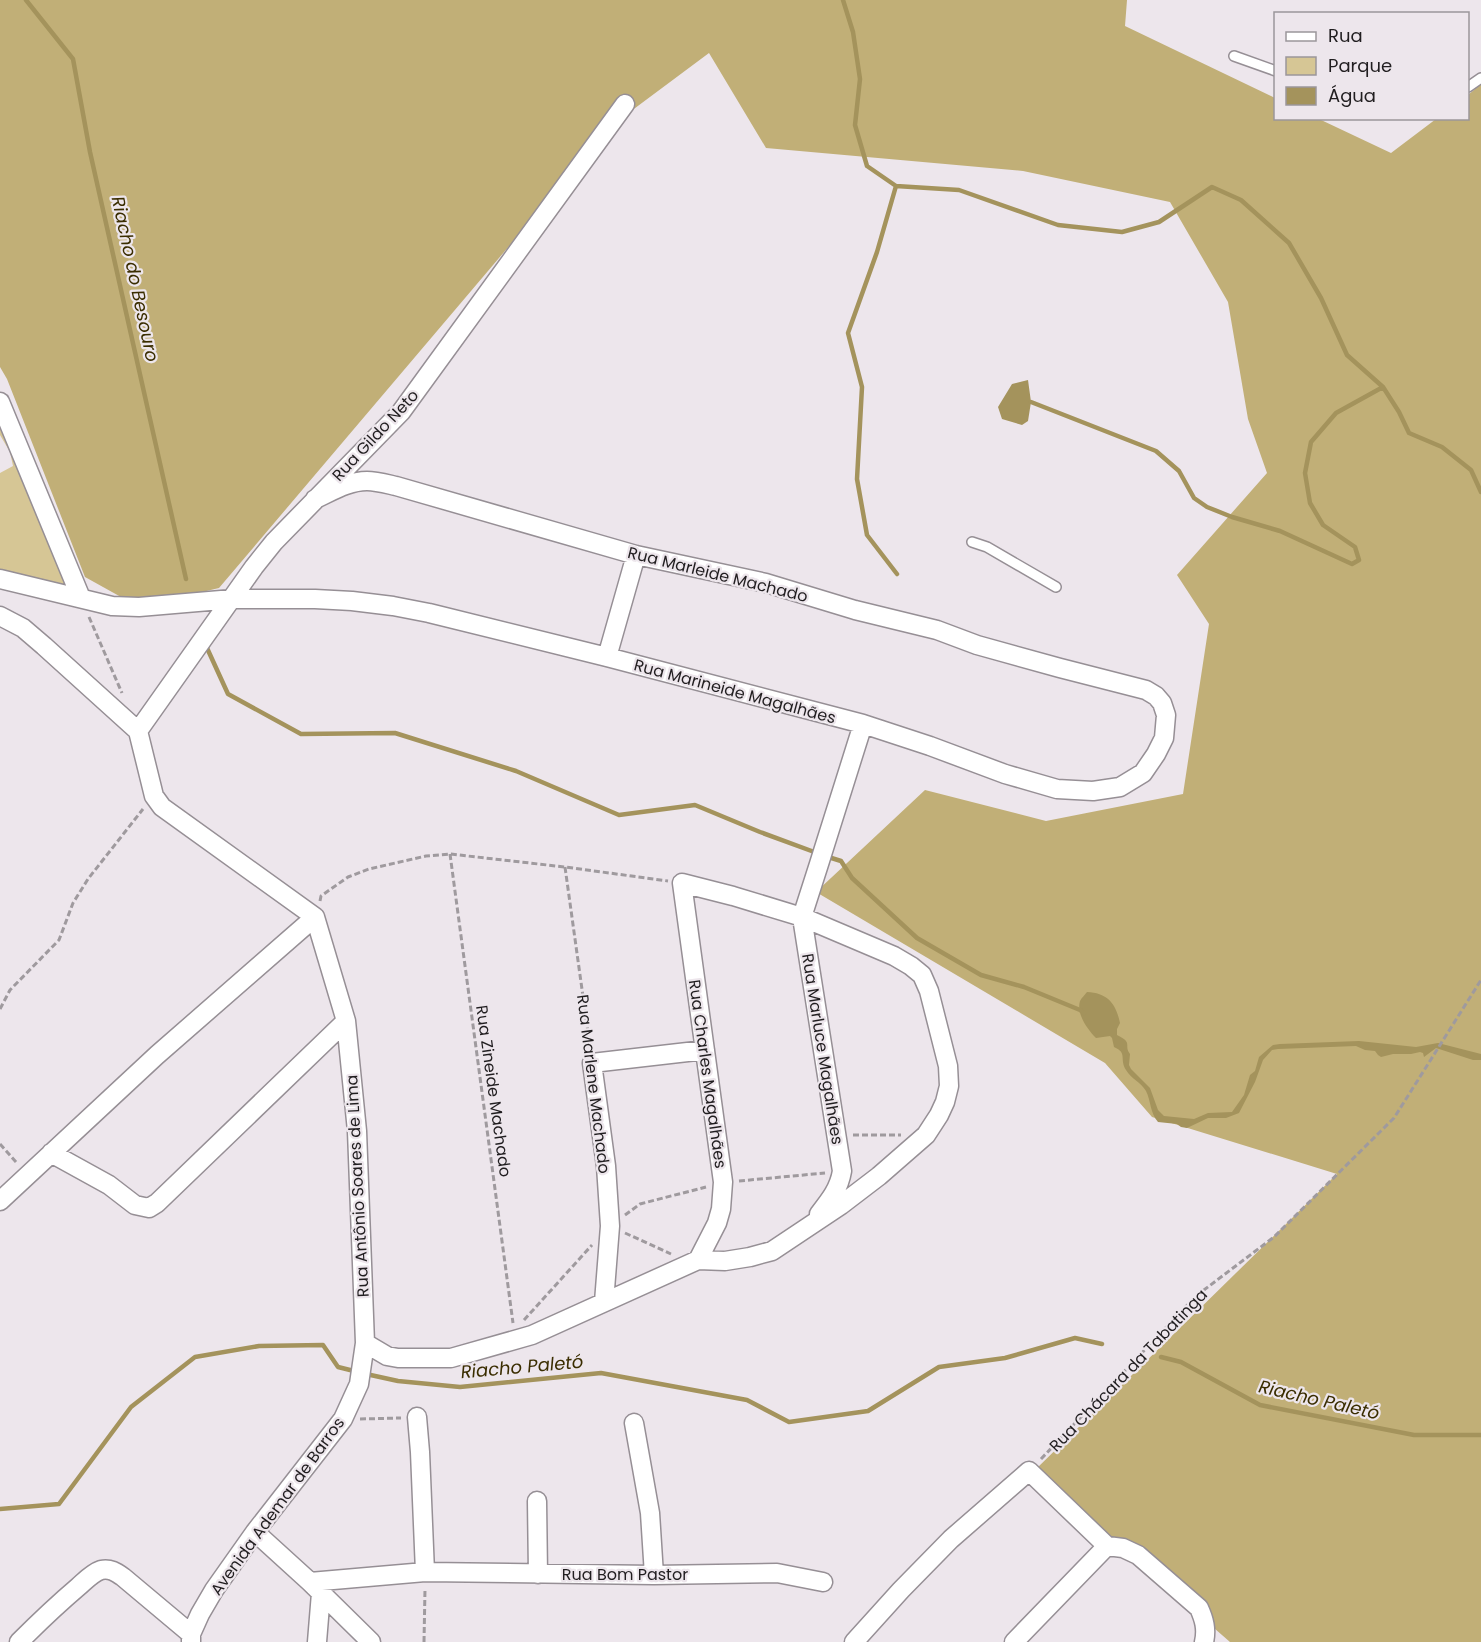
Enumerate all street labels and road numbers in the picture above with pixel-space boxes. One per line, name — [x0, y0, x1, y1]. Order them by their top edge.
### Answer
street label: Rua Gildo Neto — [327, 384, 424, 486]
street label: Rua Marleide Machado — [625, 541, 810, 608]
street label: Rua Marineide Magalhães — [631, 653, 838, 730]
street label: Rua Marluce Magalhães — [796, 952, 849, 1146]
street label: Rua Charles Magalhães — [683, 978, 732, 1170]
street label: Rua Marlene Machado — [571, 993, 616, 1175]
street label: Rua Zineide Machado — [470, 1004, 517, 1178]
street label: Rua Antônio Soares de Lima — [340, 1074, 375, 1298]
street label: Rua Chácara da Tabatinga — [1044, 1284, 1213, 1457]
street label: Avenida Ademar de Barros — [205, 1413, 350, 1600]
street label: Rua Bom Pastor — [562, 1563, 688, 1586]

